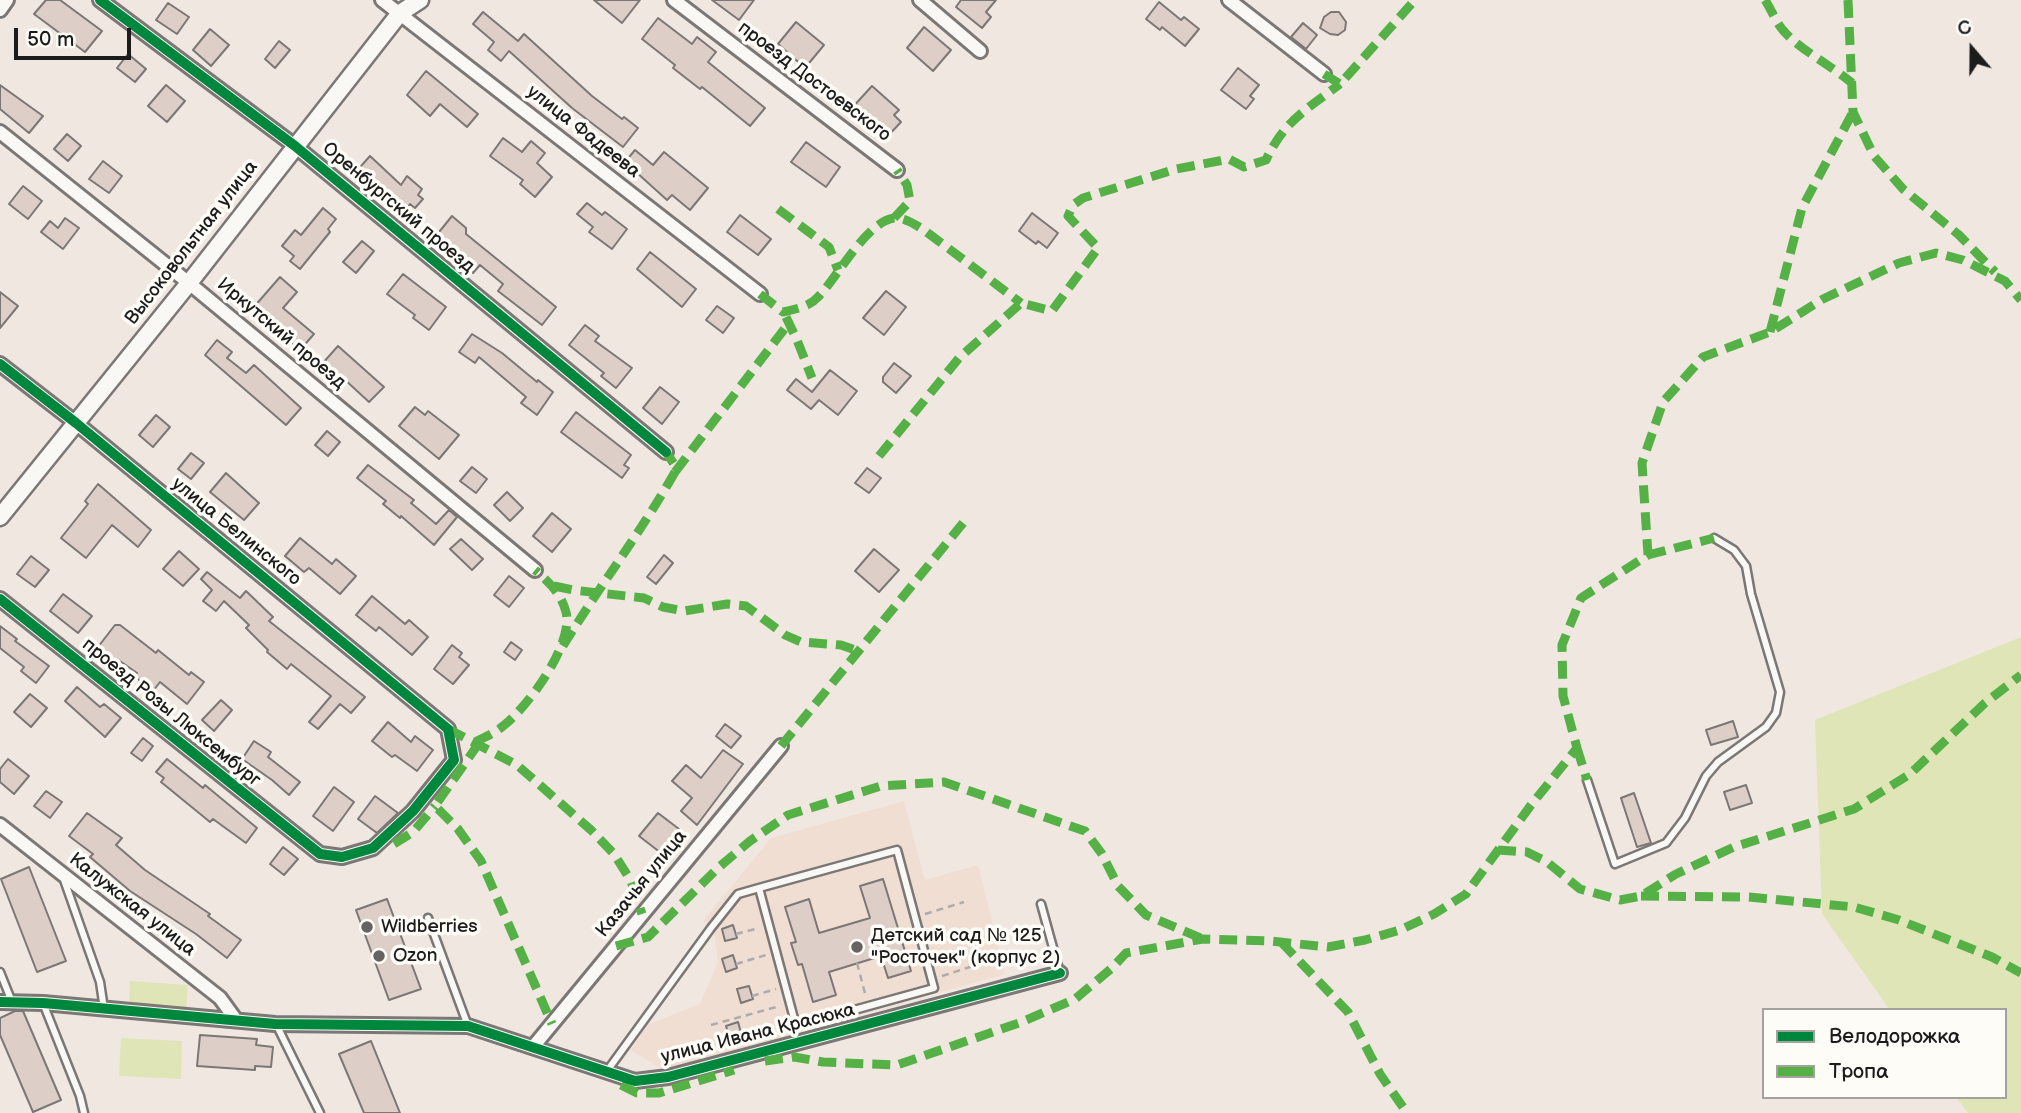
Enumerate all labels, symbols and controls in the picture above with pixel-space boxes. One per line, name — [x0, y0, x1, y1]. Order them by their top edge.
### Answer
scale bar — [18, 14, 135, 58]
north arrow — [1937, 14, 2007, 84]
text: С — [1955, 16, 1975, 42]
street label: проезд Достоевского — [733, 17, 895, 147]
text: 50 m — [27, 27, 74, 52]
street label: улица Фадеева — [522, 81, 644, 183]
street label: Оренбургский проезд — [317, 138, 479, 278]
street label: Высоковольтная улица — [121, 156, 263, 330]
street label: Иркутский проезд — [212, 274, 350, 394]
street label: улица Белинского — [167, 473, 305, 591]
street label: проезд Розы Люксембург — [77, 634, 265, 792]
street label: Казачья улица — [592, 826, 692, 942]
street label: Калужская улица — [64, 848, 200, 962]
place label: Wildberries — [381, 916, 478, 938]
marker: Wildberries — [359, 919, 375, 935]
place label: Детский сад № 125 "Росточек" (корпус 2) — [871, 925, 1060, 969]
marker: Детский сад № 125 "Росточек" (корпус 2) — [849, 939, 865, 955]
place label: Ozon — [393, 945, 438, 967]
marker: Ozon — [371, 948, 387, 964]
street label: улица Ивана Красюка — [659, 999, 857, 1069]
legend — [1762, 1008, 2007, 1099]
text: Велодорожка — [1829, 1024, 1960, 1049]
text: Тропа — [1829, 1059, 1889, 1084]

